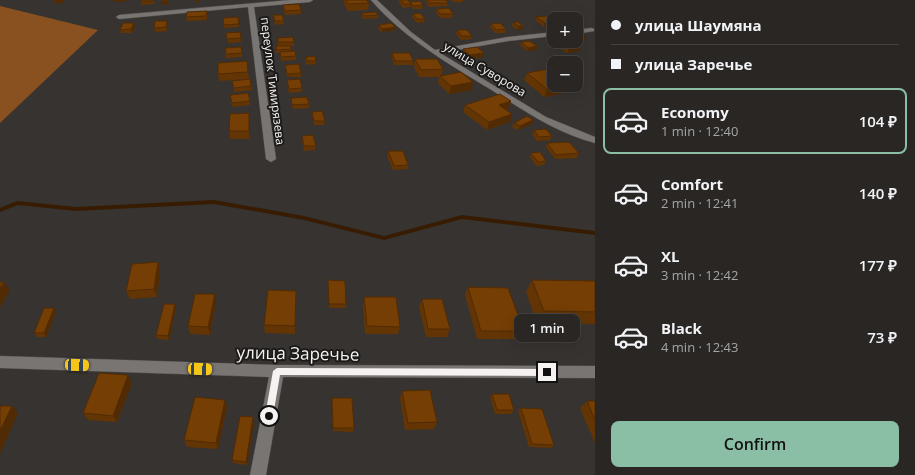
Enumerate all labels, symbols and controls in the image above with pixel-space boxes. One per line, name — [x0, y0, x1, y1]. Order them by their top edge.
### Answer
map controls — [547, 12, 583, 92]
button: + — [547, 12, 583, 48]
text: улица Шаумяна — [635, 15, 762, 35]
street label: переулок Тимирязева — [257, 16, 289, 146]
street label: улица Суворова — [441, 38, 529, 100]
text: улица Заречье — [635, 54, 752, 74]
button: − — [547, 56, 583, 92]
text: Economy — [661, 102, 729, 122]
icon: car — [613, 103, 649, 139]
text: 104 ₽ — [859, 111, 897, 131]
text: 1 min · 12:40 — [661, 122, 738, 140]
text: Comfort — [661, 174, 723, 194]
icon: car — [613, 175, 649, 211]
text: 140 ₽ — [859, 183, 897, 203]
text: 2 min · 12:41 — [661, 194, 738, 212]
text: XL — [661, 246, 679, 266]
icon: car — [613, 247, 649, 283]
text: 177 ₽ — [859, 255, 897, 275]
text: 3 min · 12:42 — [661, 266, 738, 284]
callout: 1 min — [514, 314, 580, 342]
text: Black — [661, 318, 702, 338]
text: 1 min — [529, 319, 565, 337]
icon: car — [613, 319, 649, 355]
text: 73 ₽ — [867, 327, 897, 347]
text: 4 min · 12:43 — [661, 338, 738, 356]
street label: улица Заречье — [236, 340, 360, 366]
car — [65, 359, 89, 371]
car — [188, 363, 212, 375]
route end — [538, 363, 556, 381]
route start — [260, 407, 278, 425]
button: Confirm — [611, 421, 899, 467]

